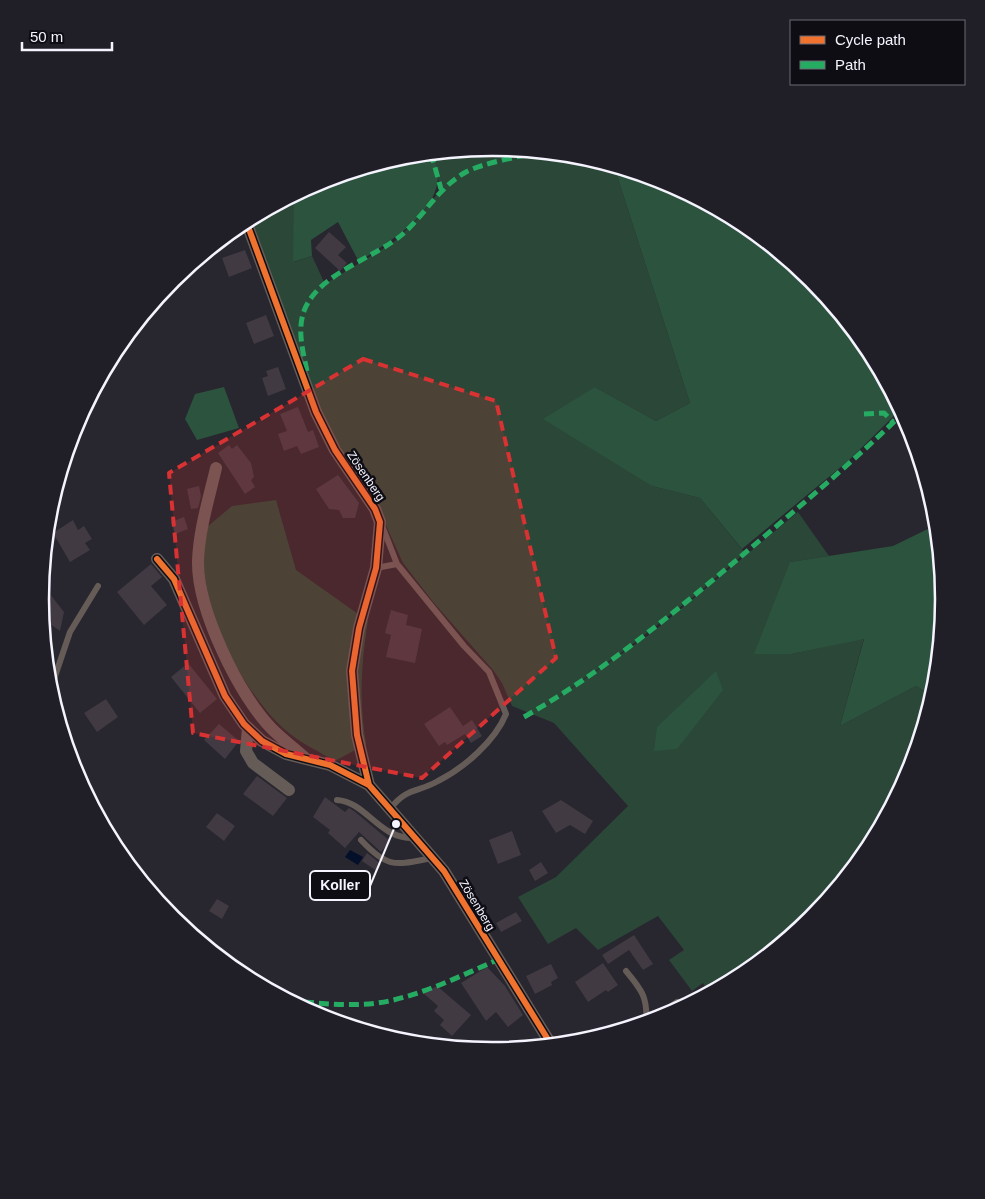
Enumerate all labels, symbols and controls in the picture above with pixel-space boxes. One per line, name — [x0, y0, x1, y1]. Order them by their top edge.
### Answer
scale bar — [22, 20, 112, 52]
legend — [790, 20, 965, 85]
text: 50 m — [30, 28, 63, 45]
text: Cycle path — [835, 31, 906, 48]
text: Path — [835, 56, 866, 73]
street label: Zösenberg — [344, 448, 388, 504]
callout: Koller — [310, 871, 370, 900]
text: Koller — [320, 877, 360, 893]
street label: Zösenberg — [456, 877, 498, 933]

